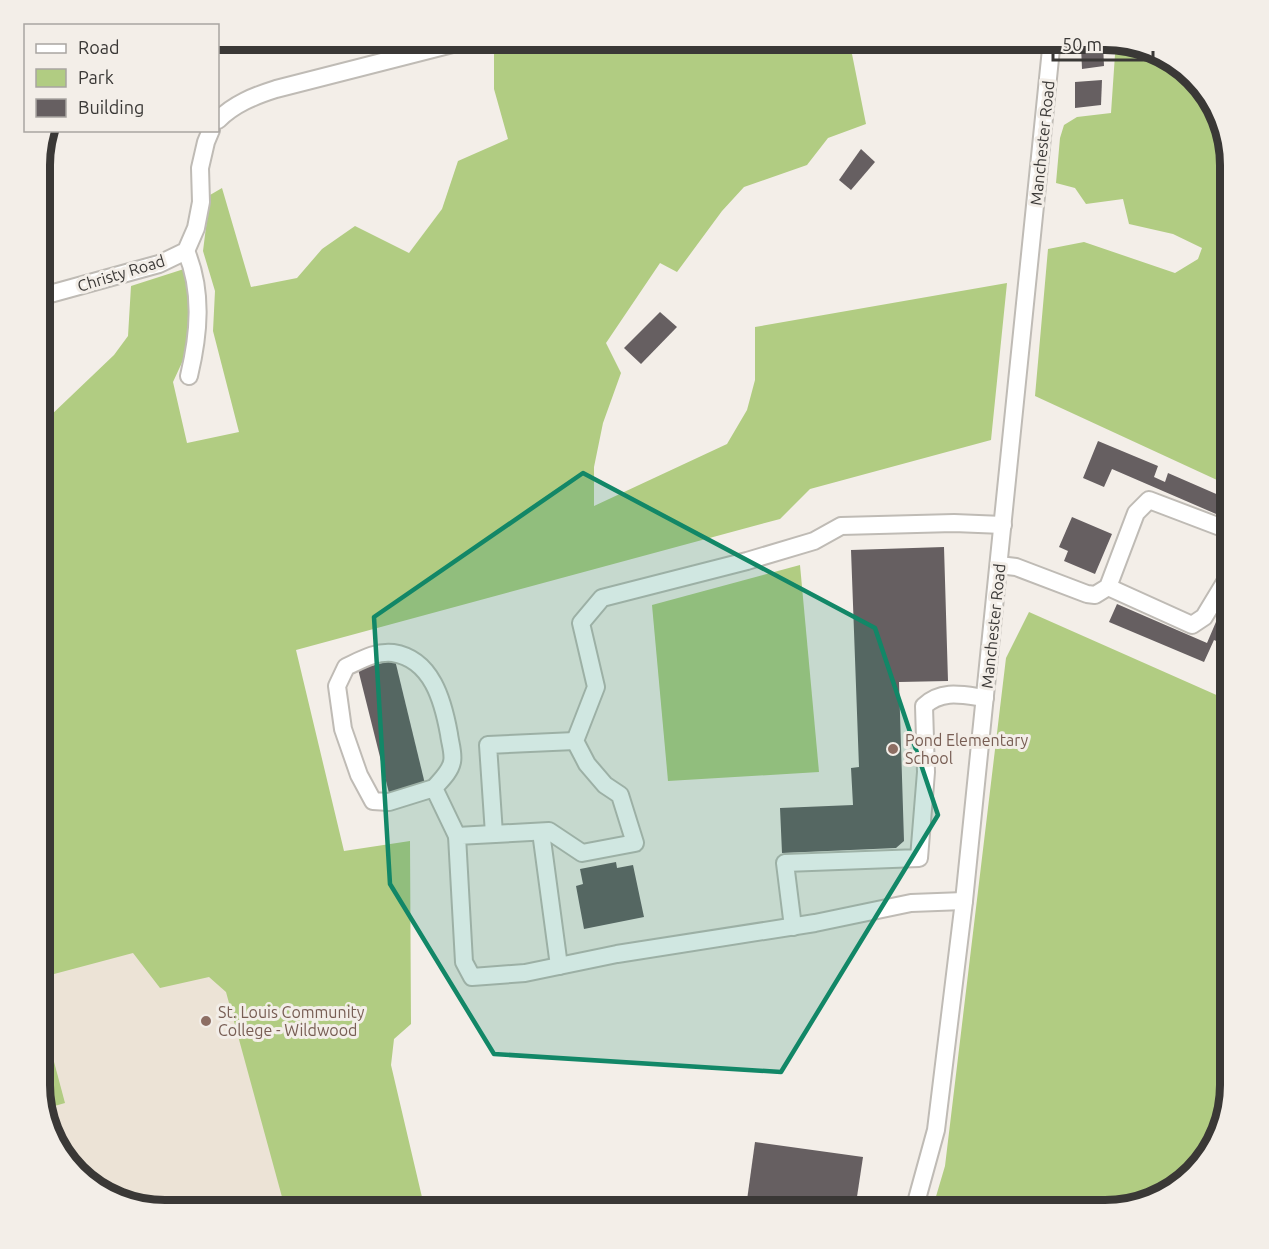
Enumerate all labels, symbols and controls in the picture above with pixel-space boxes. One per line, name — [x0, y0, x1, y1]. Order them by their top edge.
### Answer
legend — [24, 24, 219, 132]
scale bar — [1053, 24, 1154, 62]
text: 50 m — [1062, 34, 1102, 54]
text: Road — [78, 37, 120, 57]
text: Park — [78, 67, 114, 87]
street label: Manchester Road — [1026, 80, 1058, 206]
text: Building — [78, 97, 144, 117]
street label: Christy Road — [75, 251, 167, 295]
street label: Manchester Road — [977, 563, 1009, 689]
place label: Pond Elementary School — [905, 731, 1029, 767]
marker: Pond Elementary School — [886, 742, 900, 756]
place label: St. Louis Community College - Wildwood — [218, 1003, 365, 1039]
marker: St. Louis Community College - Wildwood — [199, 1014, 213, 1028]

